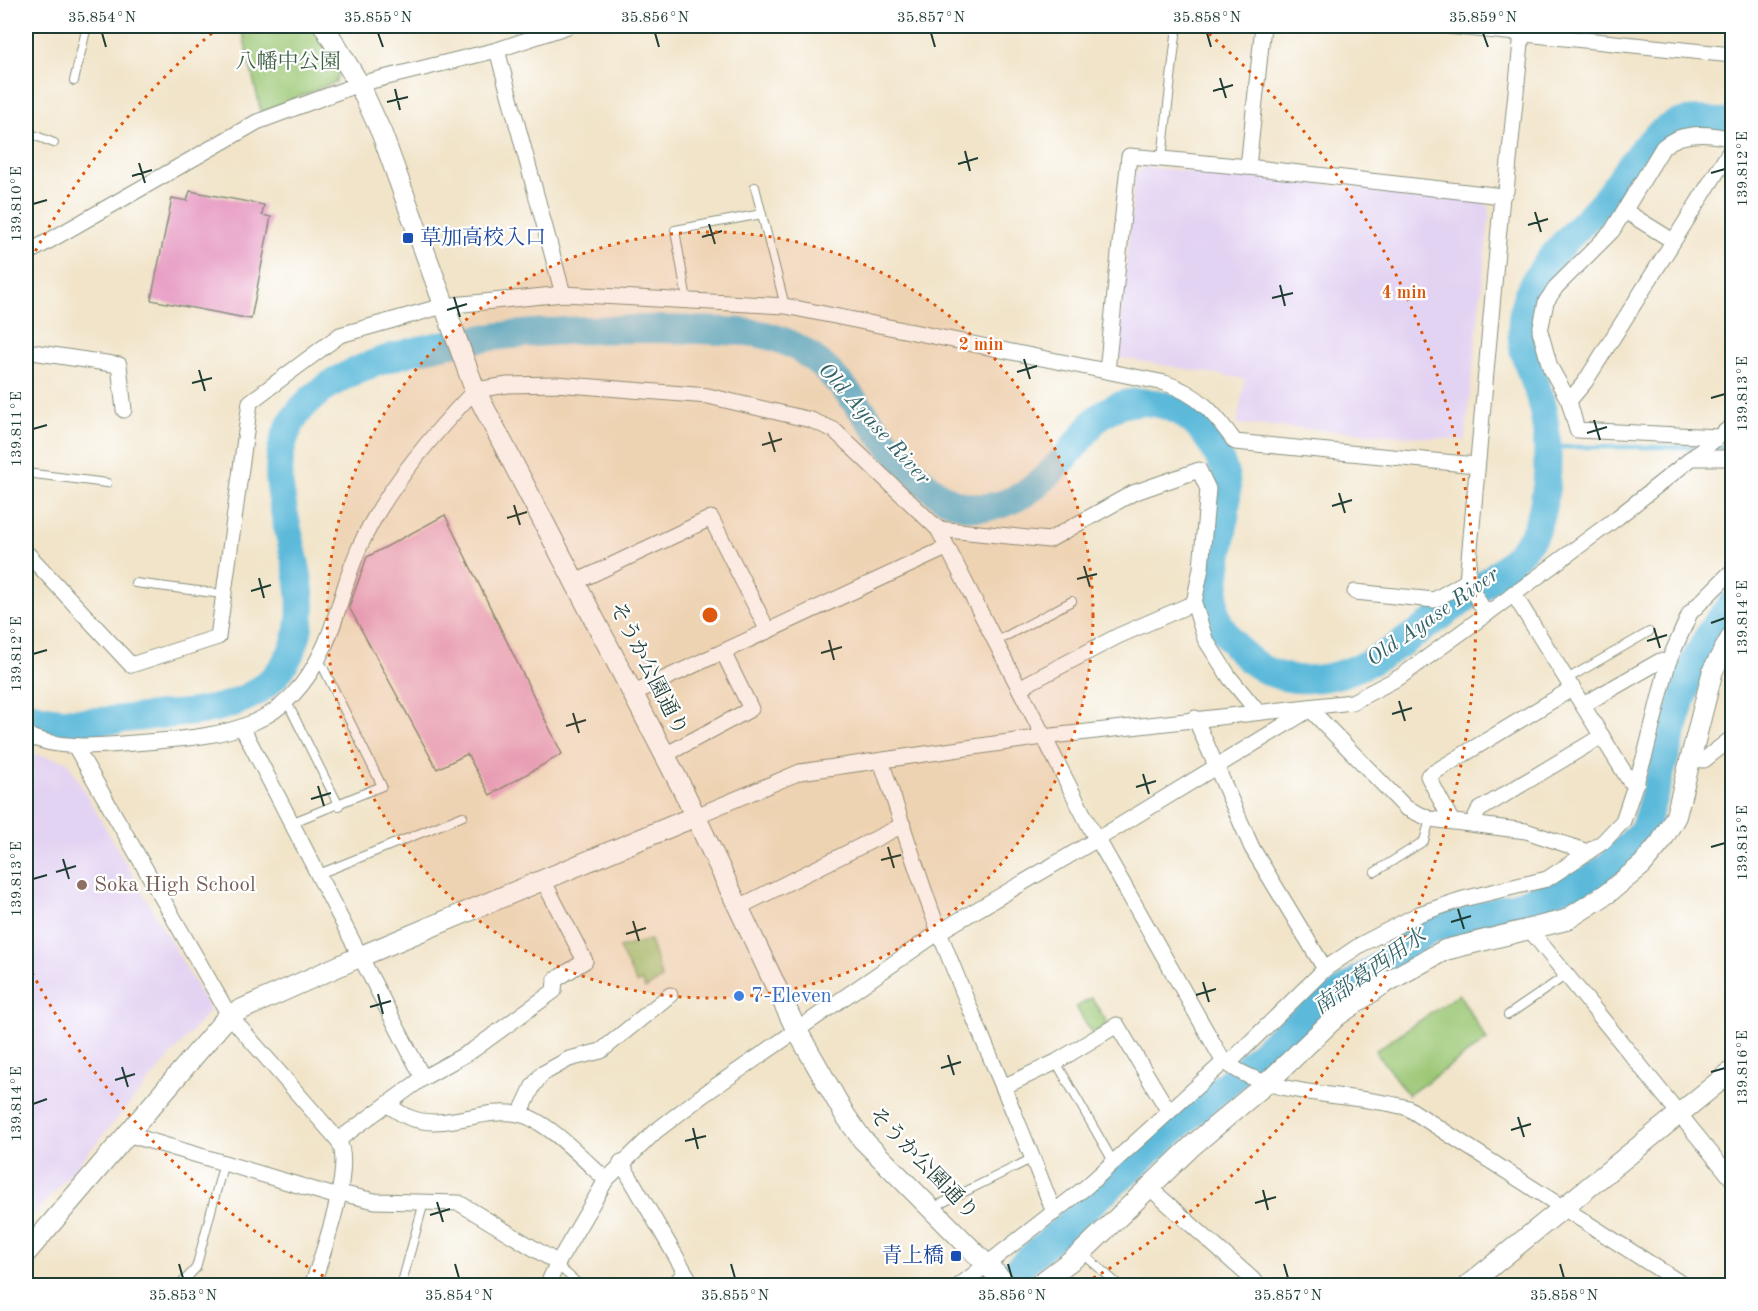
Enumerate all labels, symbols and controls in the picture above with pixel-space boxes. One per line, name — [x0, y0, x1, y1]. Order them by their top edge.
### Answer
text: 35.854°N — [68, 11, 136, 26]
text: 35.855°N — [344, 11, 412, 26]
text: 35.856°N — [621, 11, 689, 26]
text: 35.857°N — [897, 11, 965, 26]
text: 35.858°N — [1173, 11, 1241, 26]
text: 35.859°N — [1449, 11, 1517, 26]
park label: 八幡中公園 — [236, 50, 341, 73]
text: 139.812°E — [1736, 131, 1751, 207]
text: 139.810°E — [10, 166, 25, 242]
place label: 草加高校入口 — [420, 226, 546, 249]
marker: 草加高校入口 — [401, 231, 415, 245]
text: 4 min — [1381, 284, 1427, 302]
text: 2 min — [958, 336, 1004, 354]
text: 139.813°E — [1736, 356, 1751, 432]
water label: Old Ayase River — [814, 359, 935, 489]
text: 139.811°E — [10, 391, 25, 467]
water label: Old Ayase River — [1363, 563, 1503, 671]
text: 139.814°E — [1736, 580, 1751, 656]
street label: そうか公園通り — [605, 598, 693, 739]
centre of rings — [700, 605, 720, 625]
text: 139.812°E — [10, 616, 25, 692]
text: 139.815°E — [1736, 805, 1751, 881]
text: 139.813°E — [10, 841, 25, 917]
place label: Soka High School — [94, 875, 256, 896]
marker: Soka High School — [75, 878, 89, 892]
water label: 南部葛西用水 — [1308, 922, 1432, 1019]
place label: 7-Eleven — [751, 986, 832, 1007]
marker: 7-Eleven — [732, 989, 746, 1003]
text: 139.816°E — [1736, 1030, 1751, 1106]
text: 139.814°E — [10, 1066, 25, 1142]
street label: そうか公園通り — [864, 1102, 983, 1224]
place label: 青上橋 — [881, 1244, 944, 1267]
marker: 青上橋 — [949, 1249, 963, 1263]
text: 35.853°N — [149, 1289, 217, 1304]
text: 35.854°N — [425, 1289, 493, 1304]
text: 35.855°N — [701, 1289, 769, 1304]
text: 35.856°N — [978, 1289, 1046, 1304]
text: 35.857°N — [1254, 1289, 1322, 1304]
text: 35.858°N — [1530, 1289, 1598, 1304]

